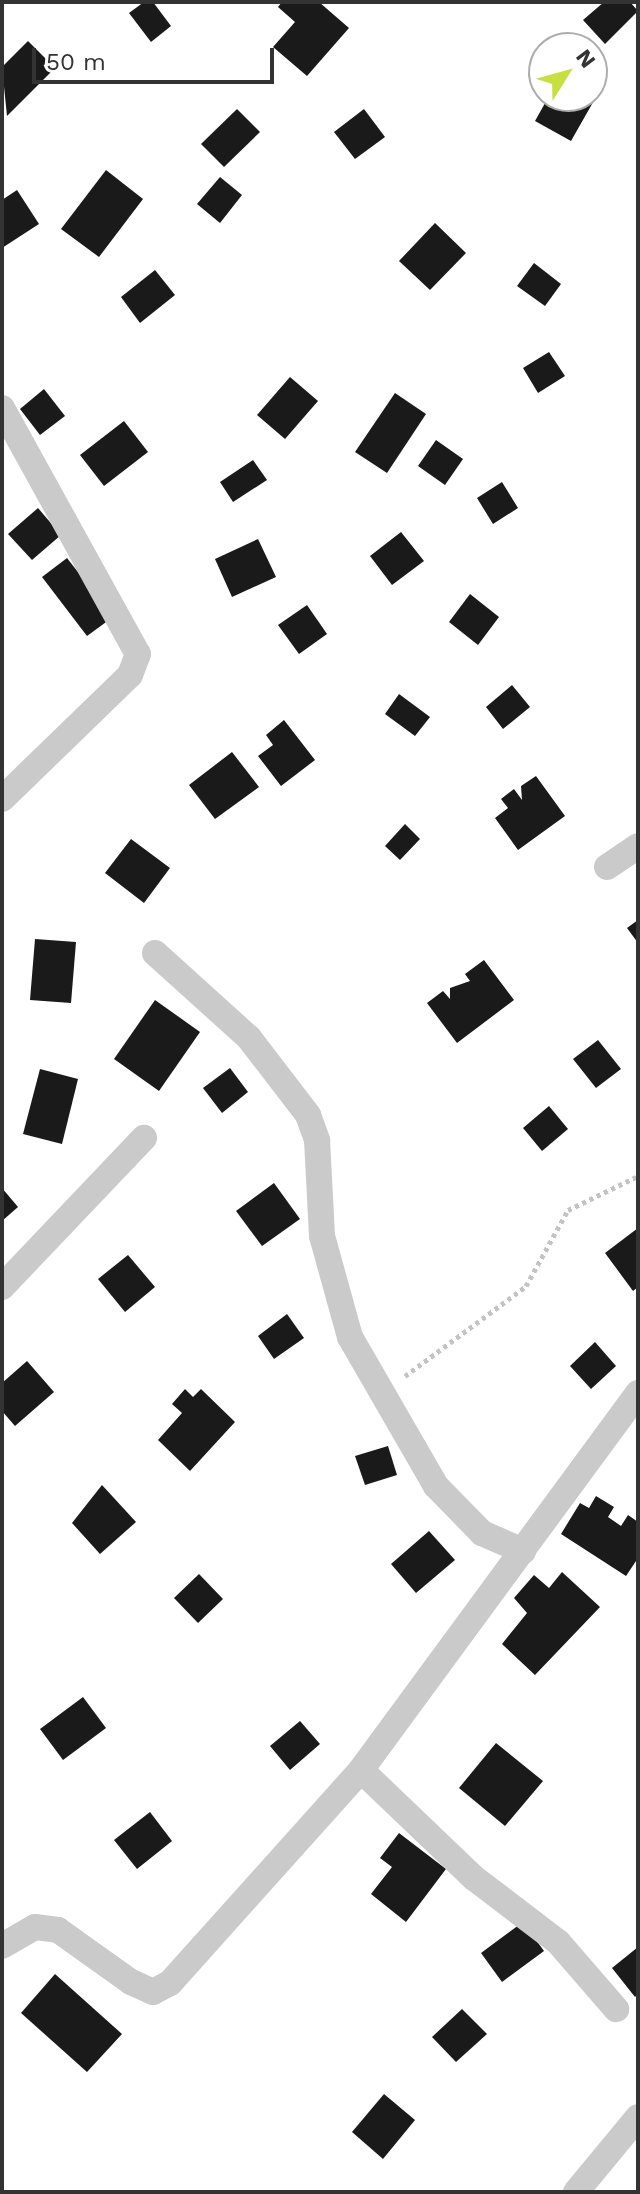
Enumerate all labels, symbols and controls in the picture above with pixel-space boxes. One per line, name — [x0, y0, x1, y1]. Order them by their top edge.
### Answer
scale bar — [36, 32, 278, 82]
north arrow — [528, 32, 608, 112]
text: N — [571, 44, 601, 72]
text: 50 m — [46, 48, 106, 76]

